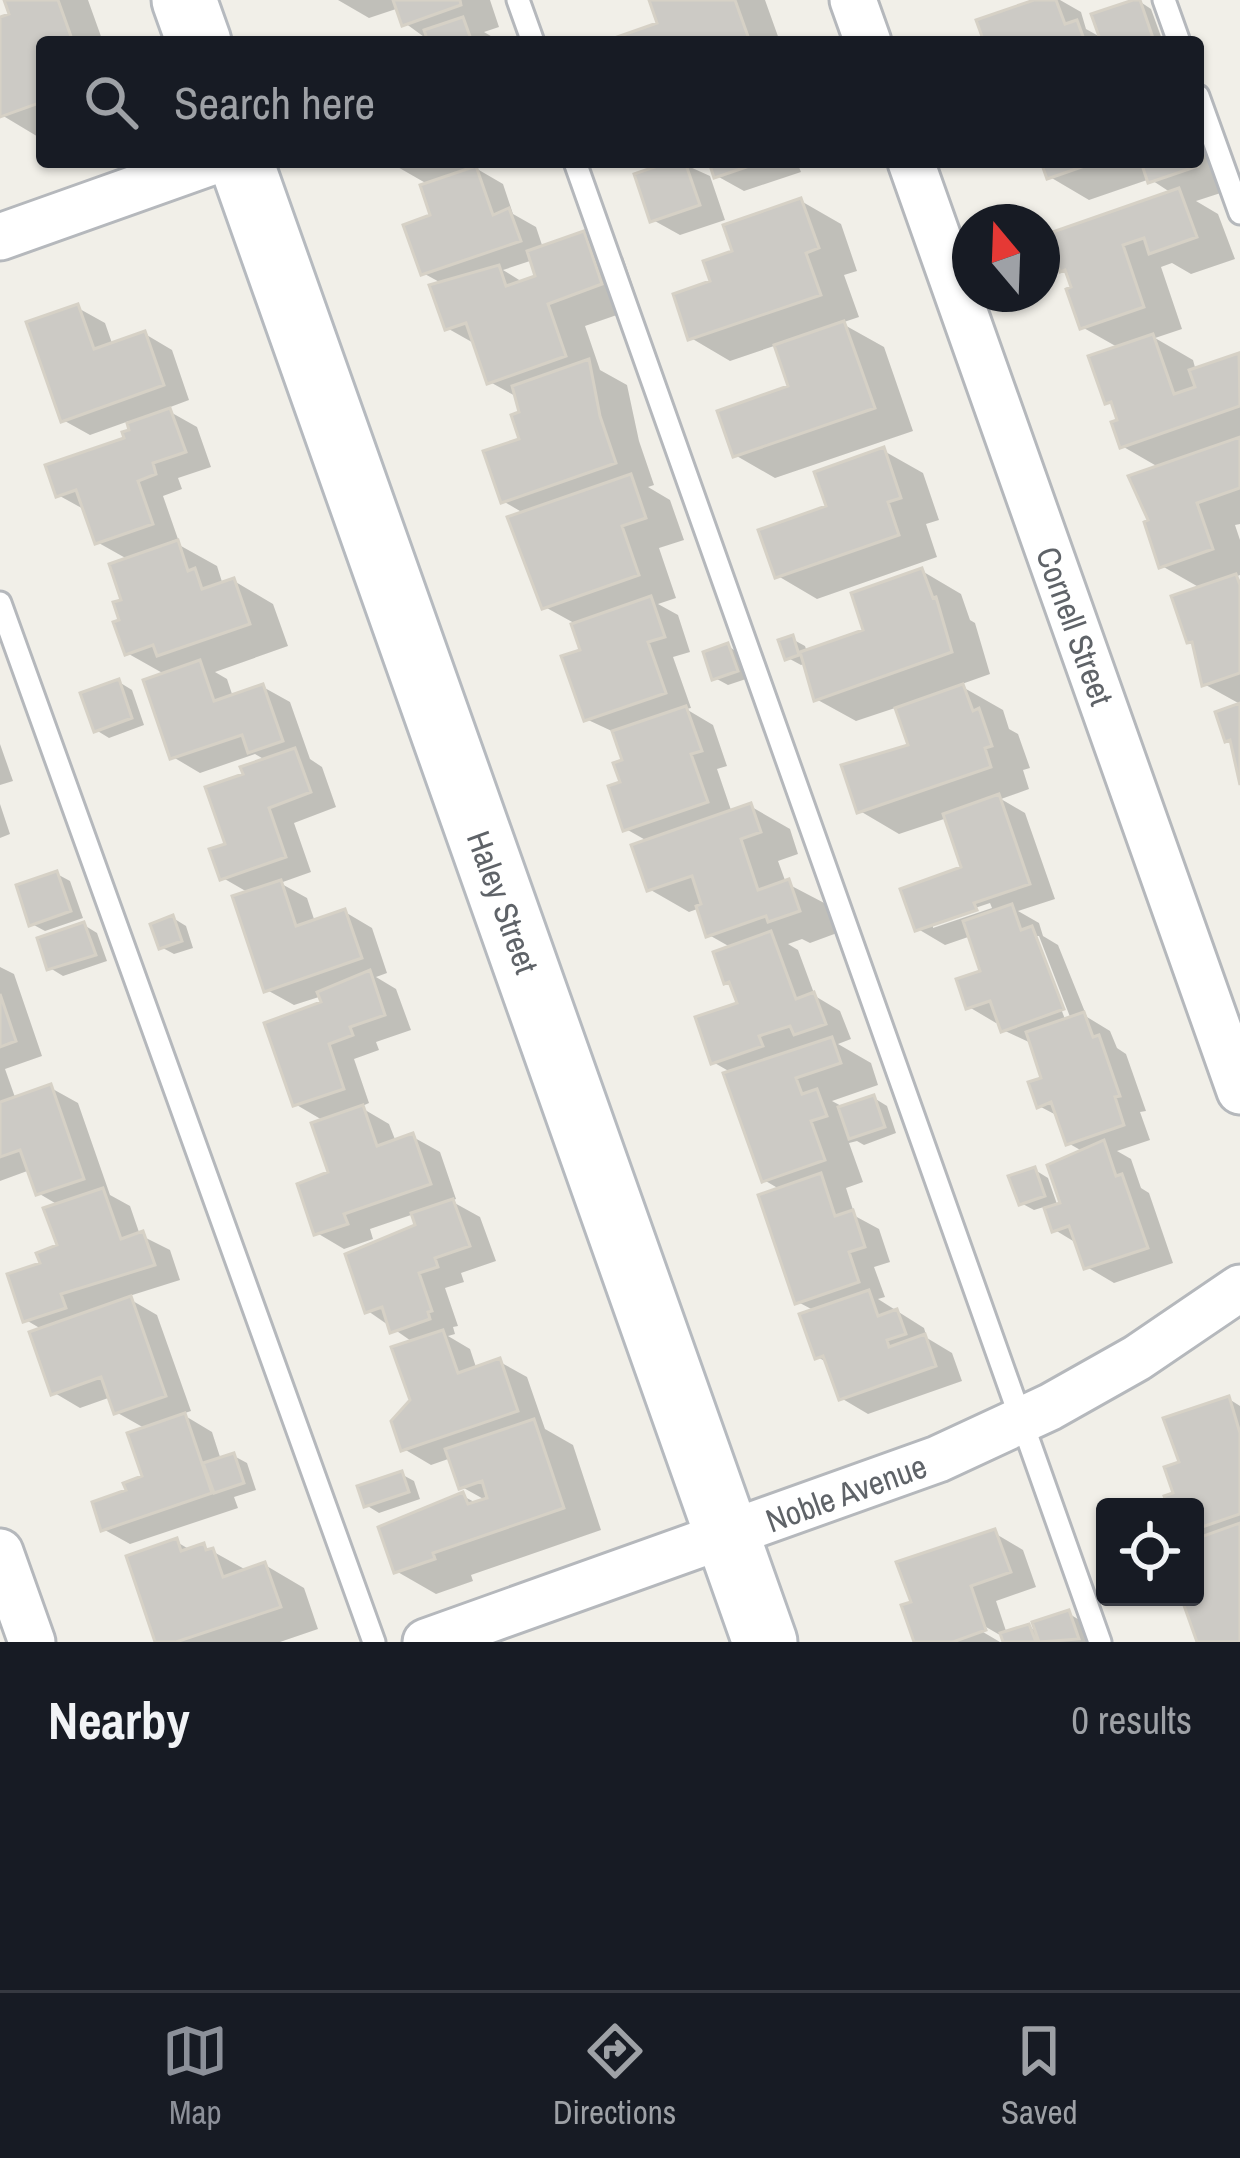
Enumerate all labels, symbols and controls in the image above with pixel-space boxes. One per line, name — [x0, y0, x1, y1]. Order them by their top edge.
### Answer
search box — [36, 36, 1204, 168]
icon: search — [78, 69, 144, 135]
text: Search here — [174, 72, 375, 133]
north arrow — [952, 204, 1060, 312]
street label: Cornell Street — [1026, 541, 1124, 711]
street label: Haley Street — [457, 825, 549, 979]
street label: Noble Avenue — [760, 1444, 932, 1542]
map controls — [1096, 1498, 1204, 1606]
button: locate — [1096, 1498, 1204, 1606]
text: Nearby — [48, 1686, 190, 1755]
text: 0 results — [1071, 1694, 1192, 1746]
tab: Map — [162, 2018, 228, 2134]
tab: Directions — [553, 2018, 676, 2134]
tab: Saved — [1001, 2018, 1078, 2134]

